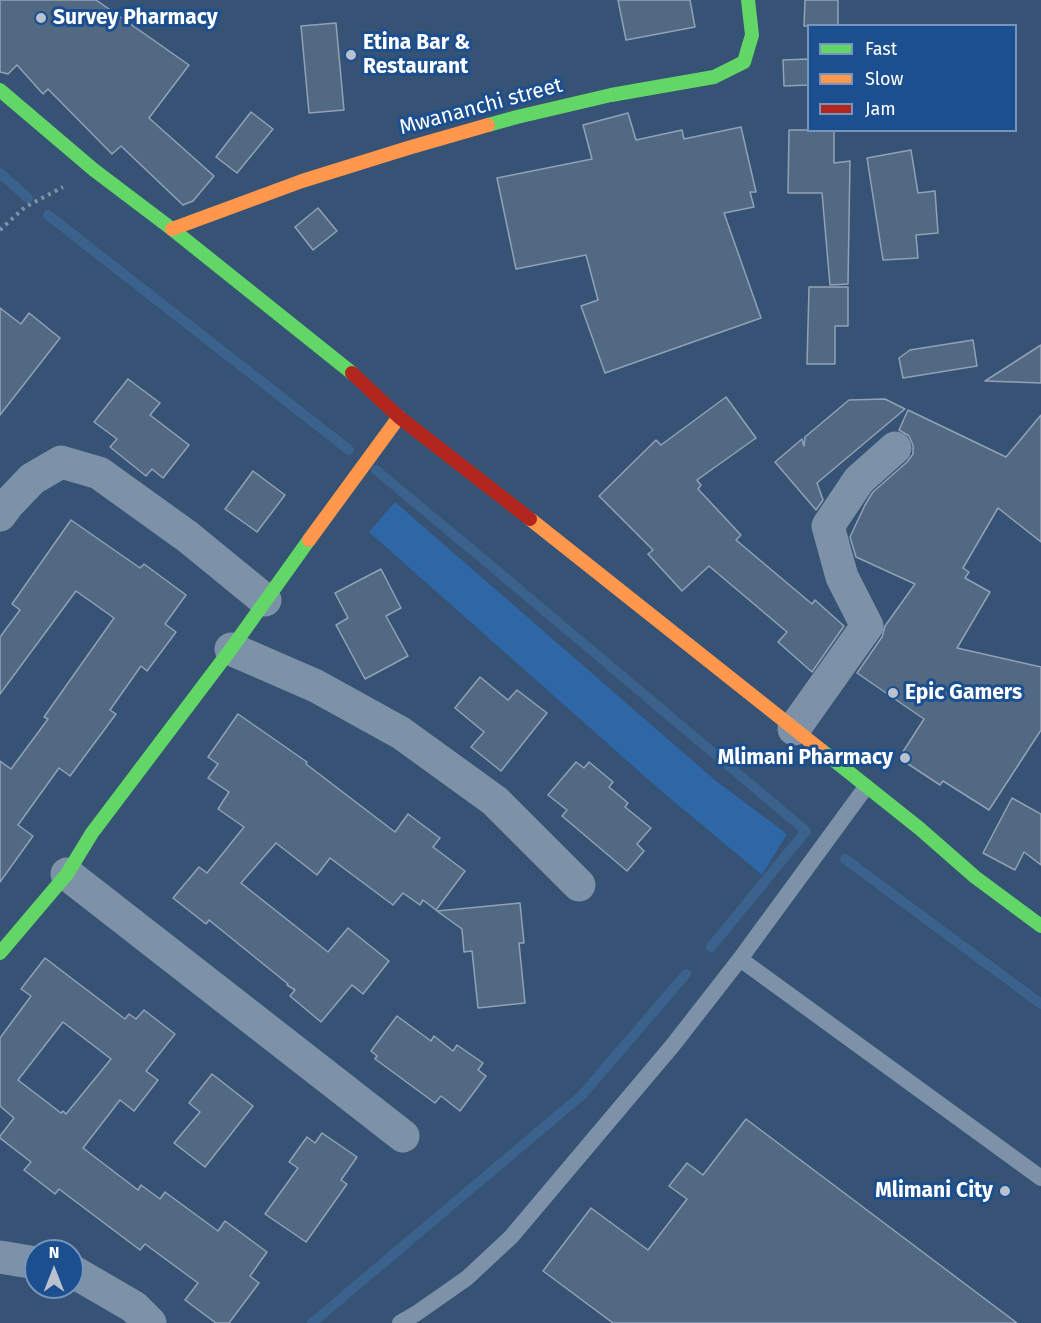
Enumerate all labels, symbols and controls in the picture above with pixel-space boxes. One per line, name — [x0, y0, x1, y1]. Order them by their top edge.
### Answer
place label: Survey Pharmacy — [53, 5, 218, 31]
marker: Survey Pharmacy — [34, 11, 48, 25]
legend — [807, 24, 1017, 132]
place label: Etina Bar & Restaurant — [363, 30, 470, 80]
text: Fast — [865, 38, 897, 60]
marker: Etina Bar & Restaurant — [344, 48, 358, 62]
text: Slow — [865, 68, 903, 90]
street label: Mwananchi street — [397, 73, 565, 141]
text: Jam — [865, 98, 896, 120]
place label: Epic Gamers — [905, 680, 1022, 706]
marker: Epic Gamers — [886, 686, 900, 700]
place label: Mlimani Pharmacy — [718, 745, 893, 771]
marker: Mlimani Pharmacy — [898, 751, 912, 765]
place label: Mlimani City — [875, 1178, 993, 1204]
marker: Mlimani City — [998, 1184, 1012, 1198]
north arrow — [24, 1239, 84, 1299]
text: N — [49, 1243, 59, 1262]

